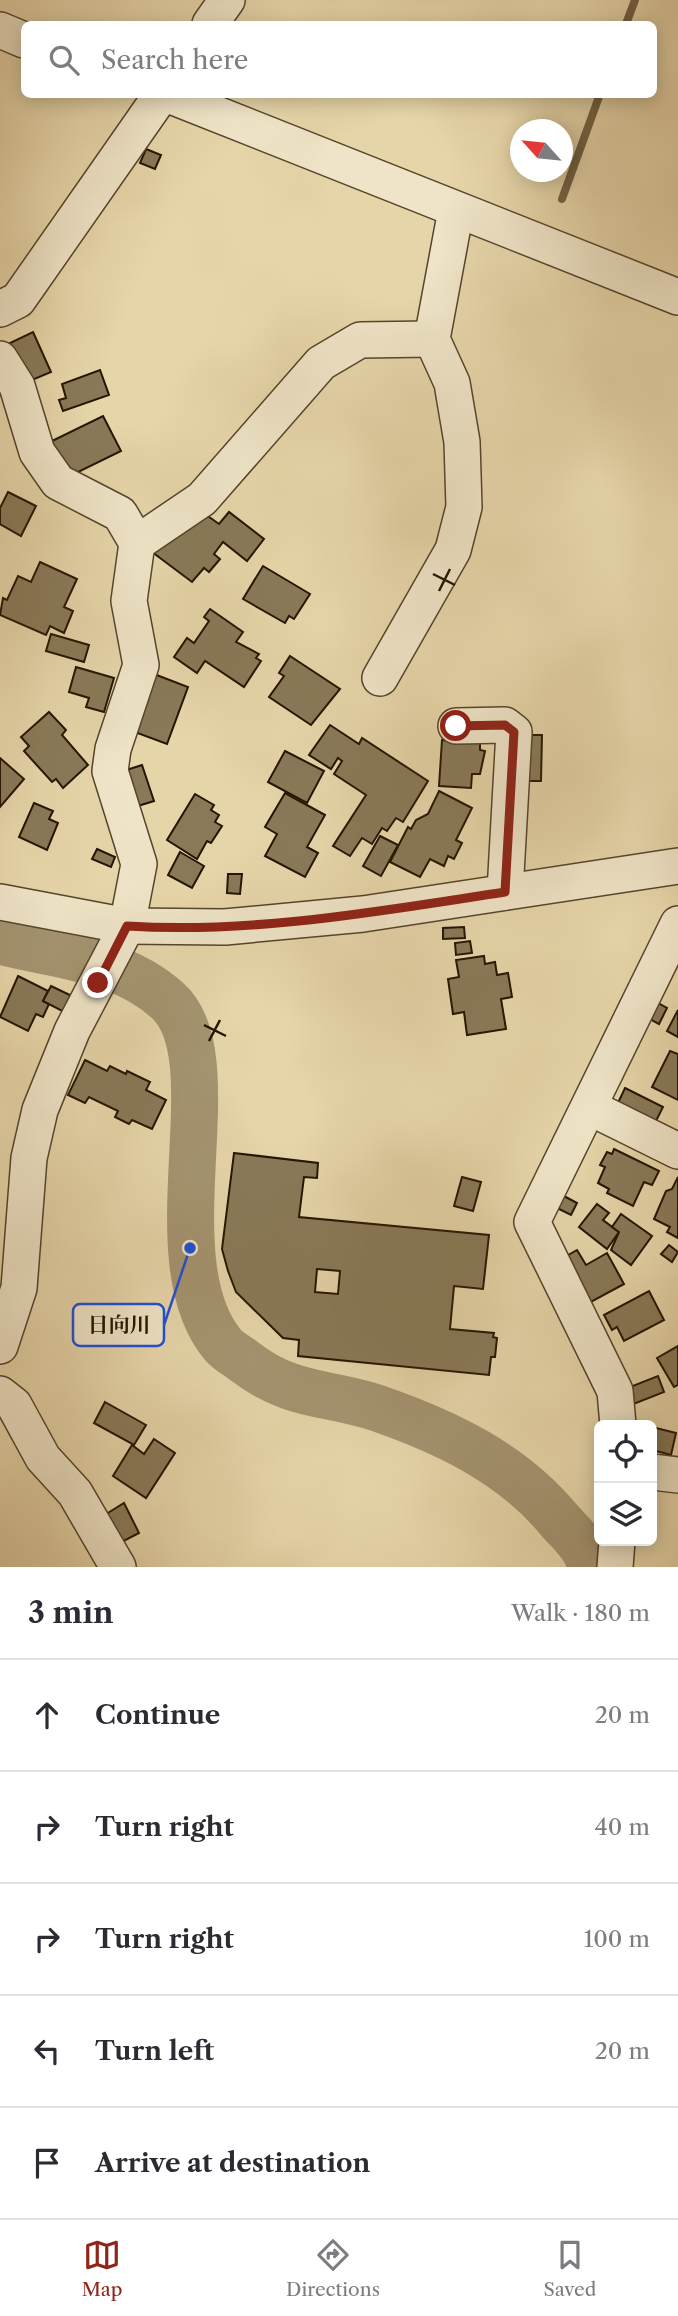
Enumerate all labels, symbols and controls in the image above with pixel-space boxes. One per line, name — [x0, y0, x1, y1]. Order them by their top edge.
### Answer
search box — [21, 21, 657, 98]
icon: search — [45, 41, 83, 79]
text: Search here — [101, 44, 248, 76]
north arrow — [510, 119, 573, 182]
route start — [440, 710, 471, 741]
route end — [82, 967, 113, 998]
callout: 日向川 — [73, 1304, 164, 1346]
text: 日向川 — [88, 1312, 151, 1337]
map controls — [594, 1420, 657, 1546]
button: locate — [594, 1420, 657, 1483]
button: layers — [594, 1483, 657, 1546]
text: 3 min — [28, 1594, 114, 1631]
text: Walk · 180 m — [511, 1599, 650, 1627]
icon: ahead — [28, 1696, 66, 1734]
text: Continue — [95, 1699, 220, 1731]
text: 20 m — [595, 1701, 650, 1729]
icon: right — [28, 1808, 66, 1846]
text: Turn right — [95, 1811, 234, 1843]
text: 40 m — [595, 1813, 650, 1841]
icon: right — [28, 1920, 66, 1958]
text: Turn right — [95, 1923, 234, 1955]
text: 100 m — [584, 1925, 650, 1953]
icon: left — [28, 2032, 66, 2070]
text: Turn left — [95, 2035, 214, 2067]
text: 20 m — [595, 2037, 650, 2065]
icon: arrive — [28, 2144, 66, 2182]
text: Arrive at destination — [95, 2147, 370, 2179]
tab: Map — [82, 2236, 123, 2301]
tab: Directions — [286, 2236, 380, 2301]
tab: Saved — [543, 2236, 596, 2301]

